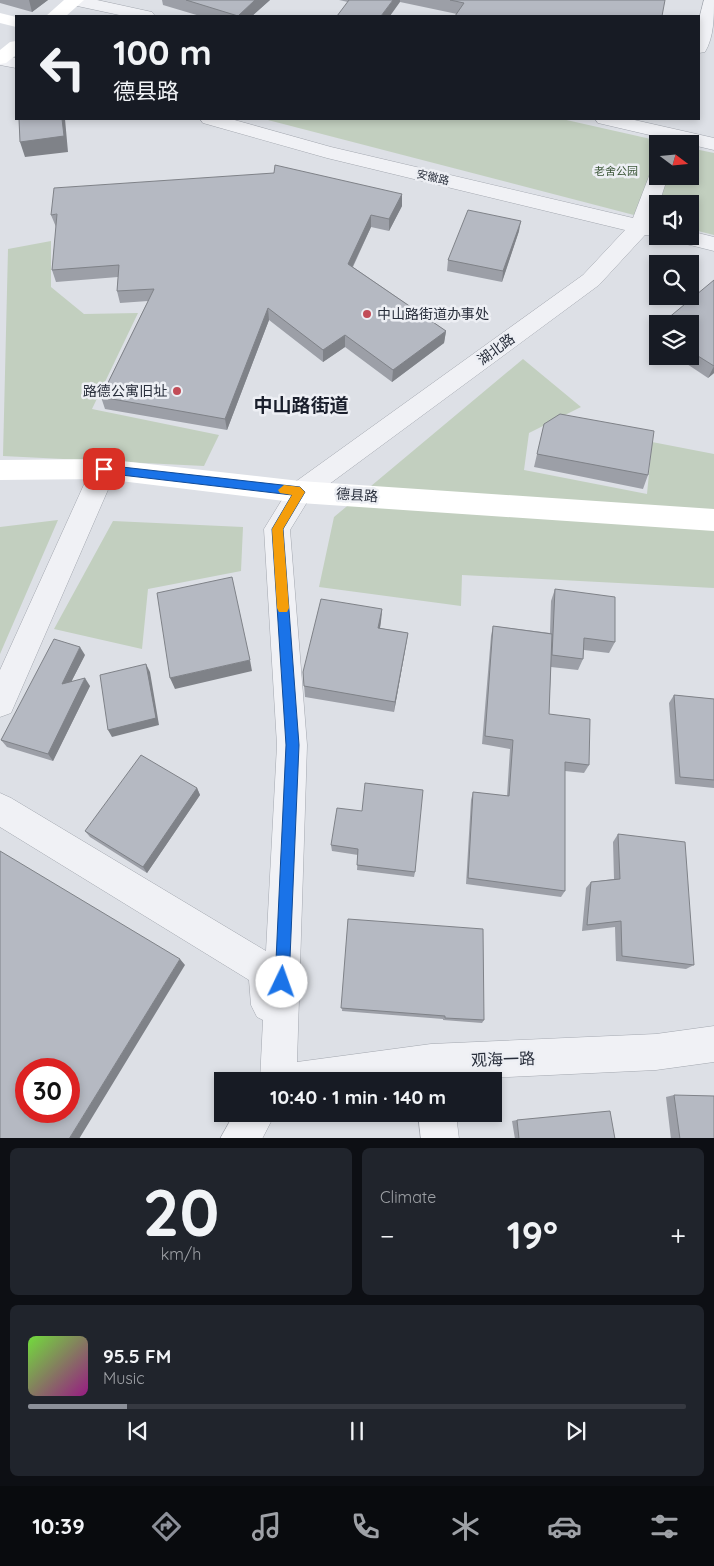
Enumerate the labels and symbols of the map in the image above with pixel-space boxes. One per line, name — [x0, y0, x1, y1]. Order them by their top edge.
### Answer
north arrow — [649, 135, 699, 185]
park label: 老舍公园 — [594, 164, 638, 178]
street label: 安徽路 — [415, 166, 451, 188]
place label: 中山路街道办事处 — [377, 305, 489, 323]
marker: 中山路街道办事处 — [361, 308, 373, 320]
street label: 湖北路 — [474, 329, 518, 369]
place label: 路德公寓旧址 — [83, 382, 167, 400]
marker: 路德公寓旧址 — [171, 385, 183, 397]
district label: 中山路街道 — [253, 393, 349, 417]
pin — [83, 448, 125, 490]
street label: 德县路 — [335, 485, 379, 505]
position arrow — [255, 955, 307, 1007]
street label: 观海一路 — [471, 1048, 535, 1070]
speed limit sign: 30 — [15, 1058, 80, 1123]

